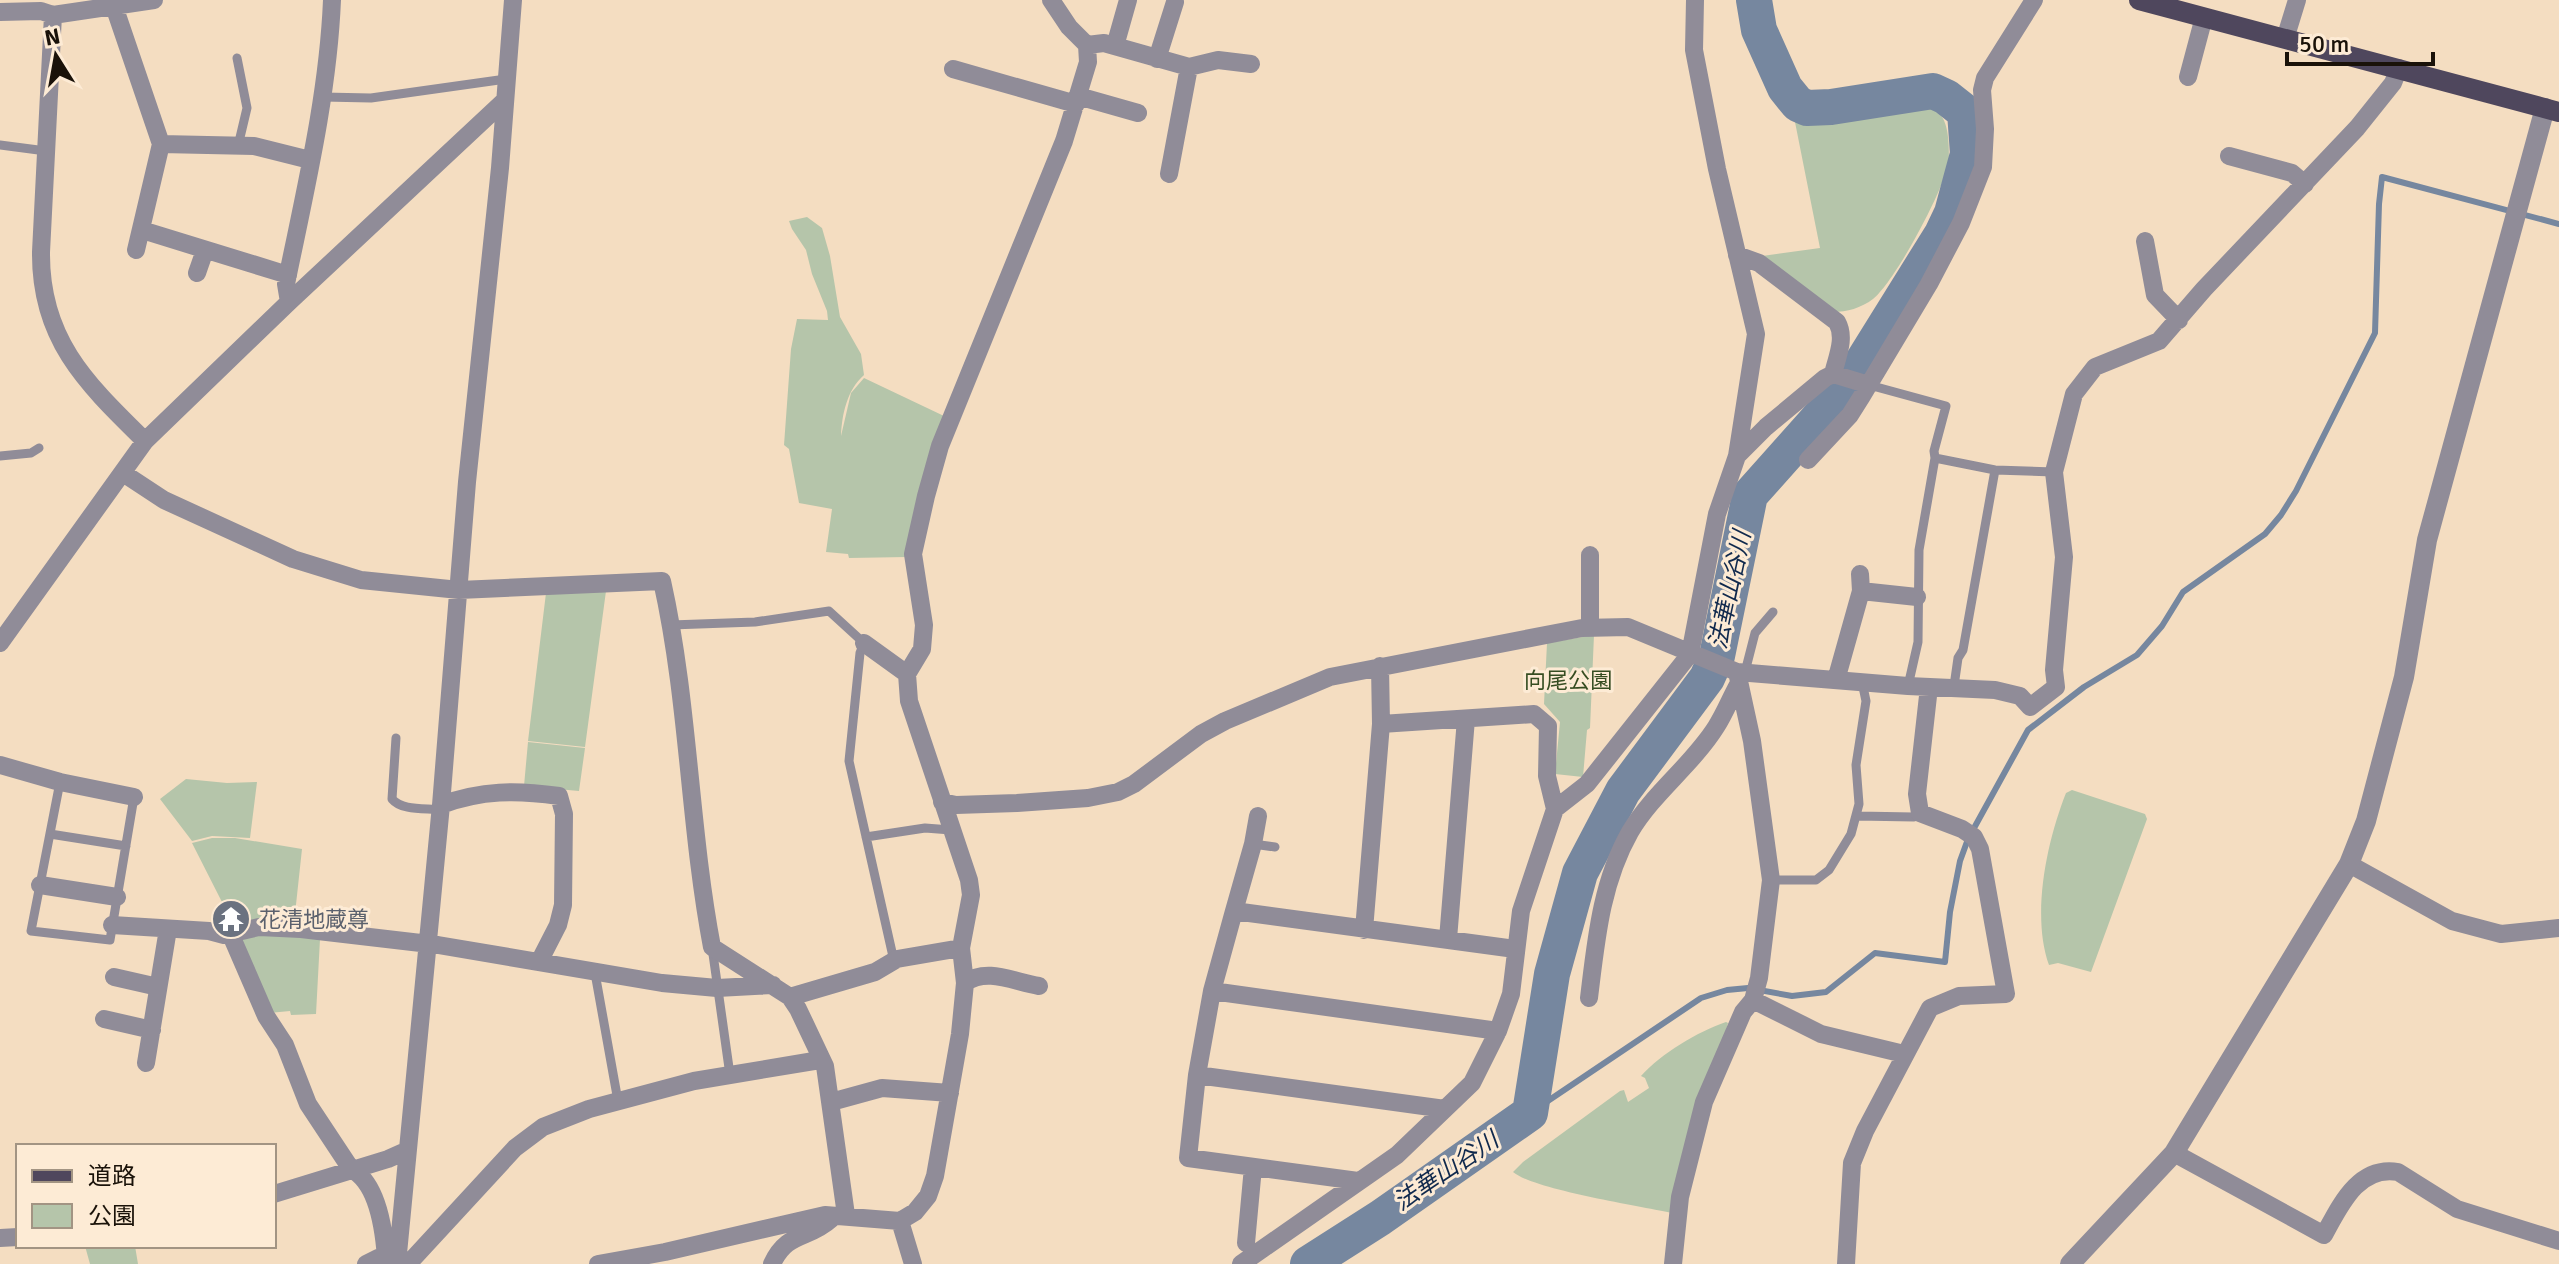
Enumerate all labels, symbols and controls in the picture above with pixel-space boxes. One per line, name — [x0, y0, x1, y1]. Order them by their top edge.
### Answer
north arrow — [16, 16, 96, 96]
scale bar — [2287, 16, 2433, 66]
text: N — [42, 22, 62, 52]
text: 50 m — [2299, 29, 2349, 59]
water label: 法華山谷川 — [1703, 525, 1758, 652]
park label: 向尾公園 — [1524, 667, 1612, 694]
temple icon: 花清地蔵尊 — [210, 898, 252, 940]
place label: 花清地蔵尊 — [259, 906, 369, 933]
water label: 法華山谷川 — [1388, 1123, 1507, 1217]
legend — [16, 1144, 276, 1248]
text: 道路 — [88, 1161, 136, 1191]
text: 公園 — [88, 1201, 136, 1231]

